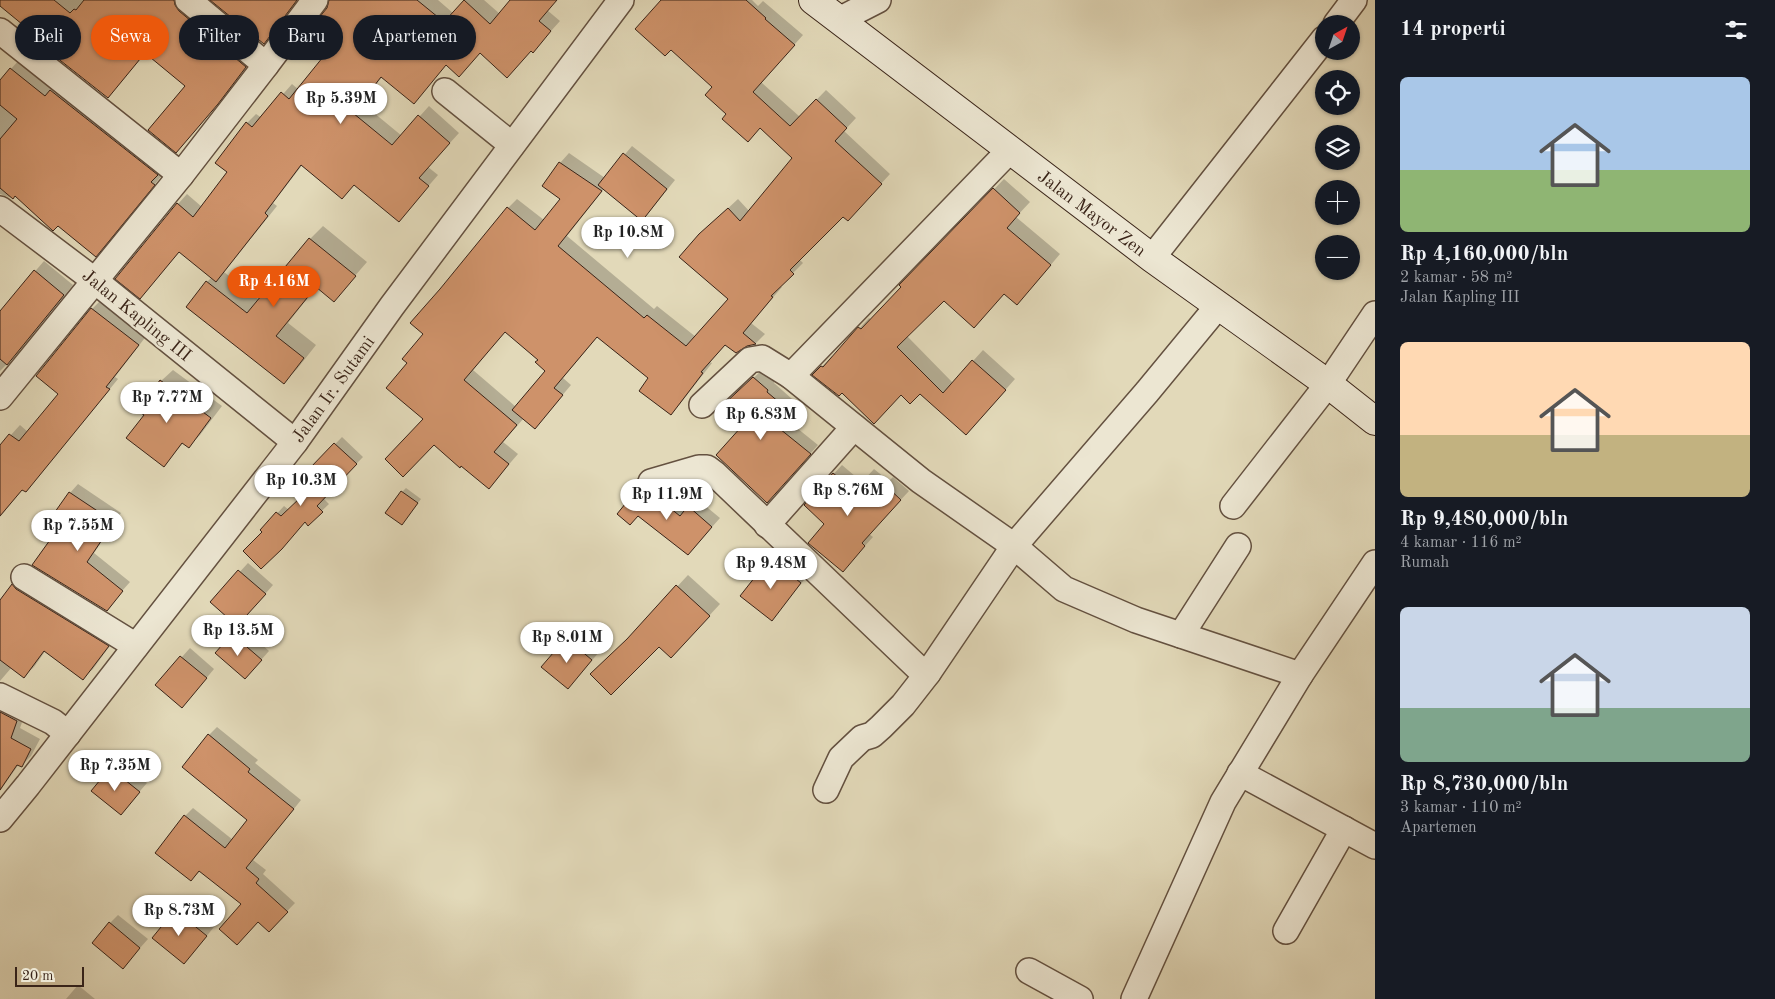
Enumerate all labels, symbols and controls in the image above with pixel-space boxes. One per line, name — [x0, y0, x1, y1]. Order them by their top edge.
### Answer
chip: Beli — [15, 15, 81, 60]
chip: Sewa — [91, 15, 169, 60]
chip: Filter — [179, 15, 259, 60]
chip: Baru — [269, 15, 343, 60]
chip: Apartemen — [353, 15, 476, 60]
north arrow — [1315, 15, 1360, 60]
map controls — [1315, 15, 1360, 280]
icon: filters — [1722, 16, 1750, 44]
text: 14 properti — [1400, 19, 1506, 40]
button: locate — [1315, 70, 1360, 115]
pin: Rp 5.39M — [289, 82, 393, 125]
text: Rp 5.39M — [305, 91, 377, 107]
icon: home — [1530, 110, 1620, 200]
button: layers — [1315, 125, 1360, 170]
street label: Jalan Mayor Zen — [1034, 167, 1149, 260]
button: + — [1315, 180, 1360, 225]
pin: Rp 10.8M — [576, 216, 680, 259]
text: Rp 10.8M — [592, 225, 664, 241]
button: − — [1315, 235, 1360, 280]
text: Rp 4,160,000/bln — [1400, 244, 1568, 265]
street label: Jalan Kapling III — [78, 266, 194, 365]
pin: Rp 4.16M — [222, 266, 326, 308]
text: 2 kamar · 58 m² — [1400, 270, 1512, 286]
text: Rp 4.16M — [238, 274, 310, 290]
text: Jalan Kapling III — [1400, 290, 1520, 306]
street label: Jalan Ir. Sutami — [289, 333, 378, 446]
icon: home — [1530, 375, 1620, 465]
pin: Rp 7.77M — [115, 382, 219, 424]
text: Rp 7.77M — [131, 390, 203, 406]
pin: Rp 6.83M — [709, 398, 813, 441]
text: Rp 6.83M — [725, 407, 797, 423]
pin: Rp 10.3M — [249, 464, 353, 507]
text: Rp 10.3M — [265, 473, 337, 489]
pin: Rp 8.76M — [796, 474, 900, 517]
pin: Rp 11.9M — [615, 478, 719, 521]
text: Rp 8.76M — [812, 483, 884, 499]
text: Rp 11.9M — [631, 487, 703, 503]
text: Rp 9,480,000/bln — [1400, 509, 1568, 530]
pin: Rp 7.55M — [26, 510, 130, 552]
text: Rp 7.55M — [42, 518, 114, 534]
text: 4 kamar · 116 m² — [1400, 535, 1522, 551]
pin: Rp 9.48M — [719, 548, 823, 590]
text: Rumah — [1400, 555, 1449, 571]
text: Rp 9.48M — [735, 556, 807, 572]
pin: Rp 13.5M — [186, 614, 290, 657]
pin: Rp 8.01M — [515, 622, 619, 664]
text: Rp 13.5M — [202, 623, 274, 639]
text: Rp 8.01M — [531, 630, 603, 646]
icon: home — [1530, 640, 1620, 730]
pin: Rp 7.35M — [63, 750, 167, 792]
text: Rp 7.35M — [79, 758, 151, 774]
text: Rp 8,730,000/bln — [1400, 774, 1568, 795]
text: 3 kamar · 110 m² — [1400, 800, 1522, 816]
text: Apartemen — [1400, 820, 1477, 836]
pin: Rp 8.73M — [127, 894, 231, 937]
text: Rp 8.73M — [143, 903, 215, 919]
scale bar — [15, 964, 84, 987]
text: 20 m — [22, 969, 53, 983]

